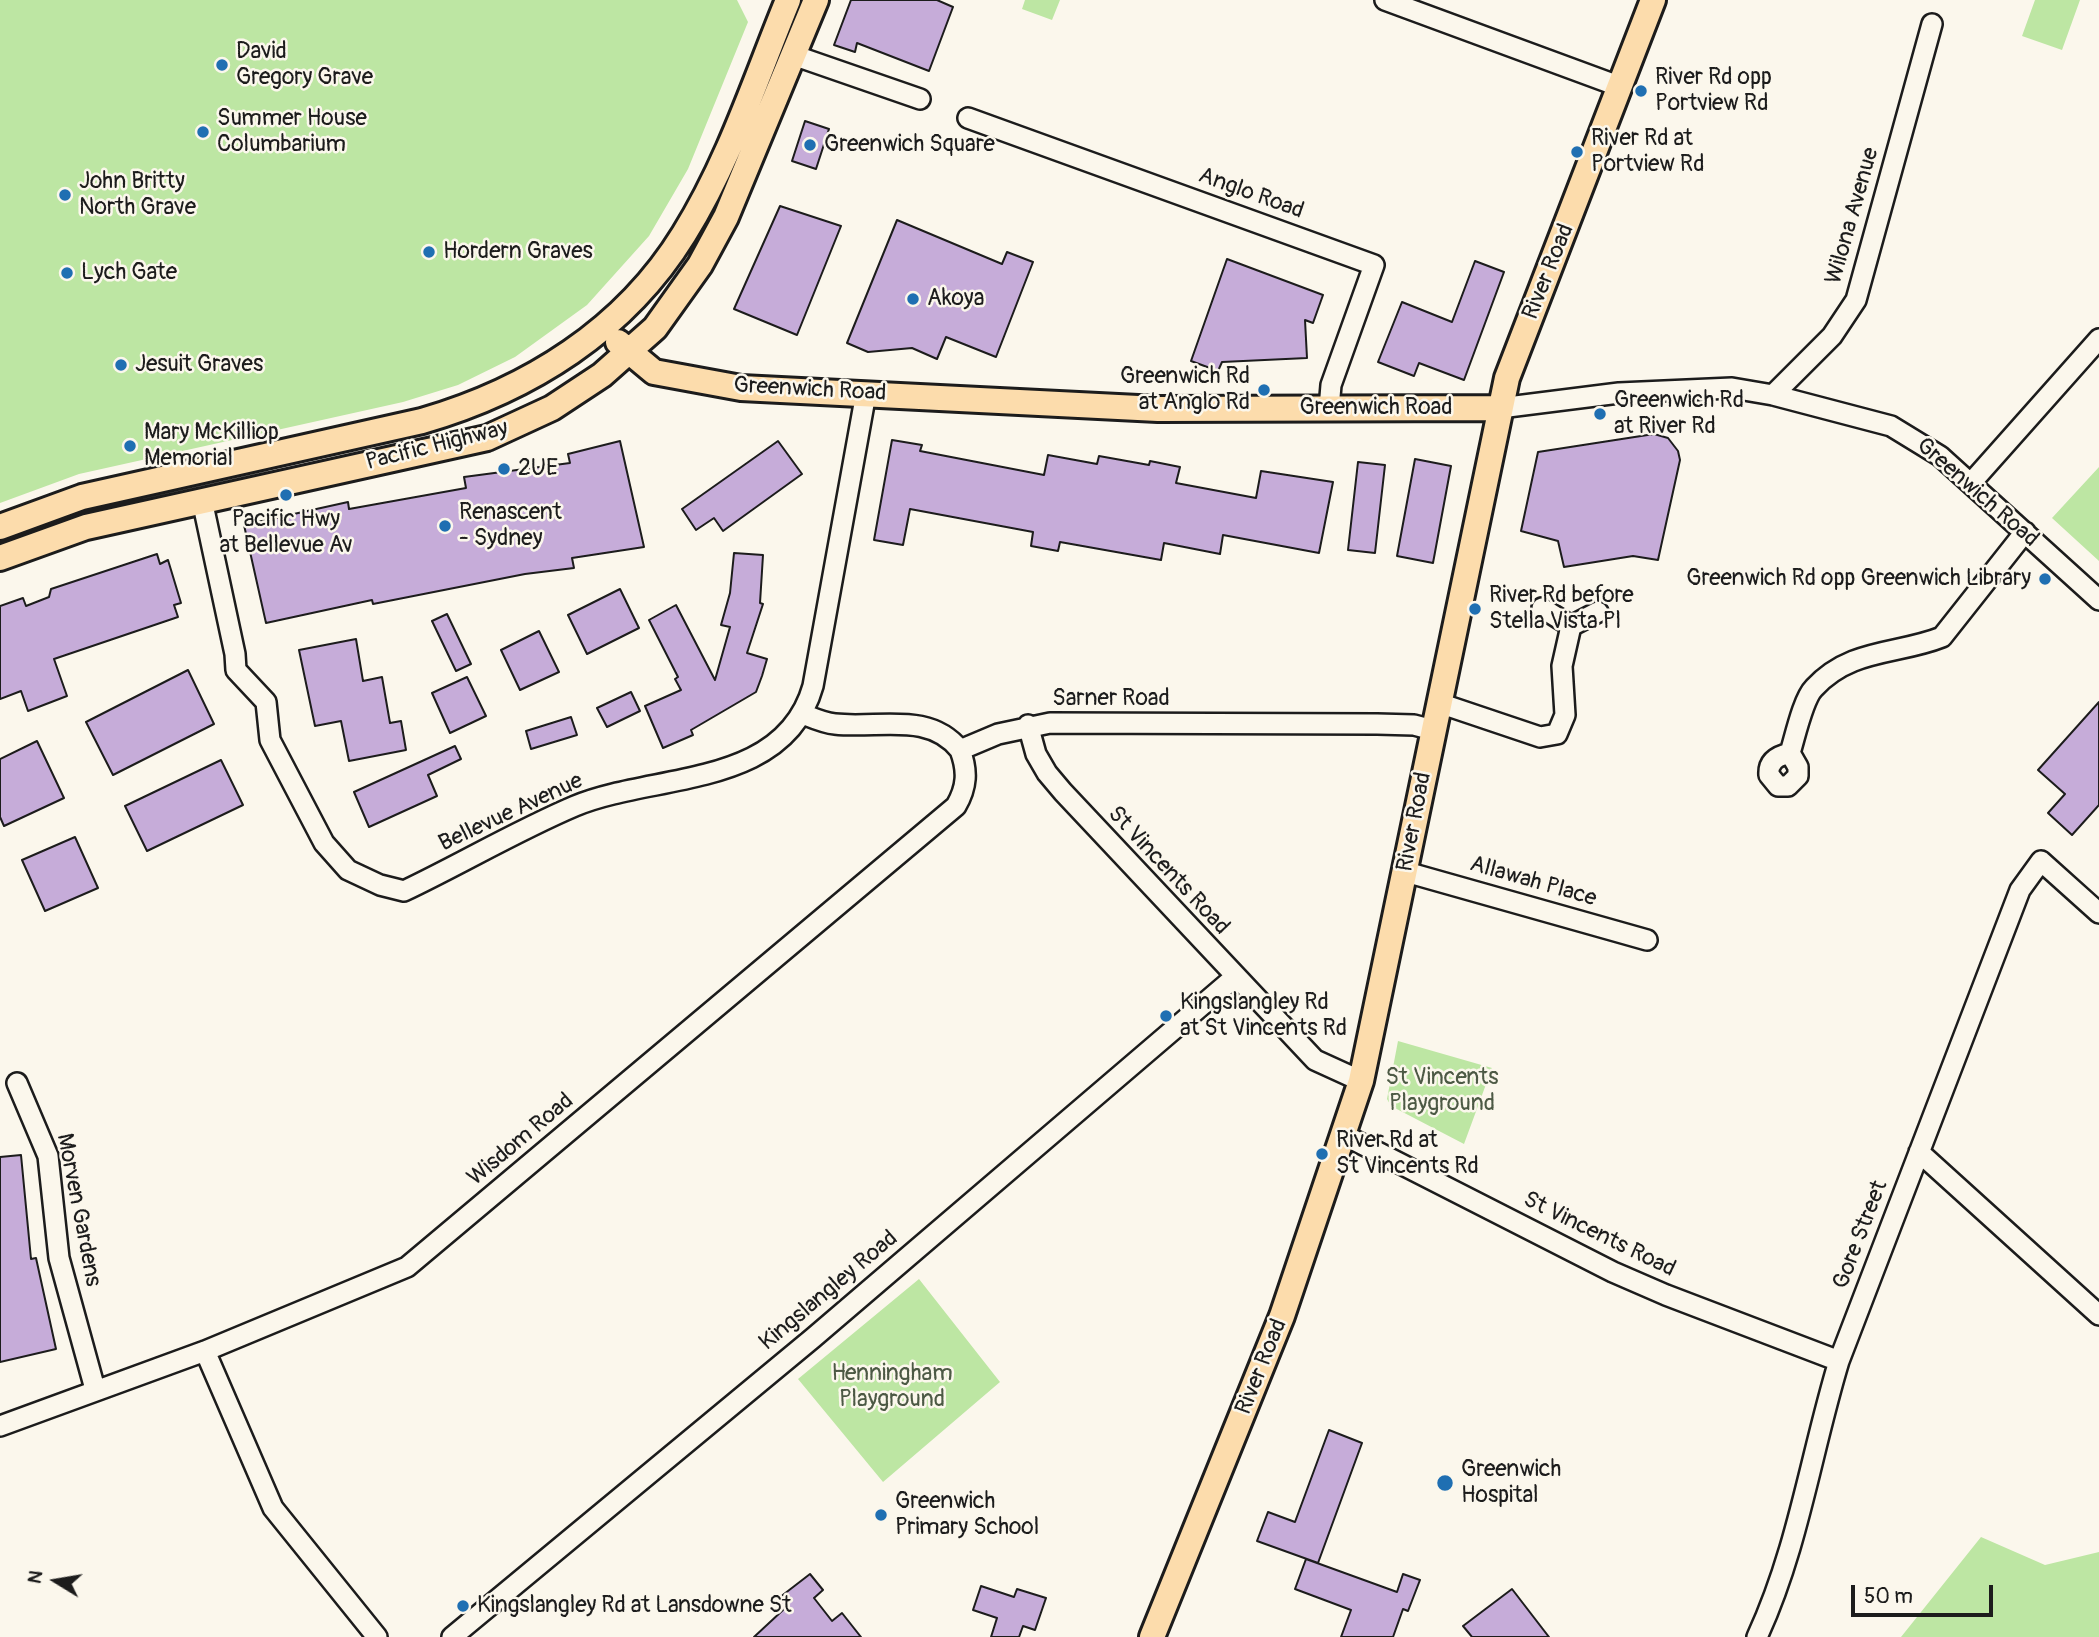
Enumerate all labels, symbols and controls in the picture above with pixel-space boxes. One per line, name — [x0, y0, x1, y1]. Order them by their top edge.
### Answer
place label: David Gregory Grave — [236, 38, 373, 92]
marker: David Gregory Grave — [214, 57, 230, 73]
place label: River Rd opp Portview Rd — [1655, 64, 1772, 118]
marker: River Rd opp Portview Rd — [1633, 83, 1649, 99]
place label: Summer House Columbarium — [217, 105, 367, 159]
marker: Summer House Columbarium — [195, 124, 211, 140]
place label: River Rd at Portview Rd — [1591, 125, 1704, 179]
place label: Greenwich Square — [824, 131, 995, 159]
marker: Greenwich Square — [802, 137, 818, 153]
marker: River Rd at Portview Rd — [1569, 144, 1585, 160]
street label: Wilona Avenue — [1820, 145, 1886, 287]
street label: Anglo Road — [1195, 162, 1307, 226]
place label: John Britty North Grave — [79, 168, 196, 222]
marker: John Britty North Grave — [57, 187, 73, 203]
street label: River Road — [1517, 220, 1581, 324]
place label: Hordern Graves — [443, 238, 593, 266]
marker: Hordern Graves — [421, 244, 437, 260]
place label: Lych Gate — [81, 259, 177, 287]
marker: Lych Gate — [59, 265, 75, 281]
place label: Akoya — [927, 285, 984, 313]
marker: Akoya — [905, 291, 921, 307]
place label: Jesuit Graves — [135, 351, 263, 379]
marker: Jesuit Graves — [113, 357, 129, 373]
place label: Greenwich Rd at Anglo Rd — [1120, 363, 1250, 417]
street label: Greenwich Road — [733, 372, 887, 408]
marker: Greenwich Rd at Anglo Rd — [1256, 382, 1272, 398]
place label: Greenwich Rd at River Rd — [1614, 387, 1744, 441]
street label: Greenwich Road — [1300, 394, 1452, 422]
marker: Greenwich Rd at River Rd — [1592, 406, 1608, 422]
street label: Pacific Highway — [363, 415, 511, 477]
place label: Mary McKilliop Memorial — [144, 419, 279, 473]
street label: Greenwich Road — [1910, 432, 2044, 554]
marker: Mary McKilliop Memorial — [122, 438, 138, 454]
place label: 2UE — [518, 455, 558, 483]
marker: 2UE — [496, 461, 512, 477]
marker: Pacific Hwy at Bellevue Av — [278, 487, 294, 503]
place label: Renascent - Sydney — [459, 499, 562, 553]
place label: Pacific Hwy at Bellevue Av — [219, 506, 353, 560]
marker: Renascent - Sydney — [437, 518, 453, 534]
place label: Greenwich Rd opp Greenwich Library — [1686, 565, 2031, 593]
marker: Greenwich Rd opp Greenwich Library — [2037, 571, 2053, 587]
place label: River Rd before Stella Vista Pl — [1489, 582, 1634, 636]
marker: River Rd before Stella Vista Pl — [1467, 601, 1483, 617]
street label: Sarner Road — [1052, 685, 1170, 713]
street label: Bellevue Avenue — [435, 768, 587, 858]
street label: River Road — [1392, 770, 1438, 874]
street label: St Vincents Road — [1101, 801, 1235, 941]
street label: Allawah Place — [1466, 851, 1600, 913]
place label: Kingslangley Rd at St Vincents Rd — [1180, 989, 1347, 1043]
marker: Kingslangley Rd at St Vincents Rd — [1158, 1008, 1174, 1024]
park label: St Vincents Playground — [1385, 1064, 1499, 1118]
street label: Wisdom Road — [463, 1088, 579, 1192]
place label: River Rd at St Vincents Rd — [1336, 1127, 1479, 1181]
street label: Morven Gardens — [50, 1131, 106, 1289]
marker: River Rd at St Vincents Rd — [1314, 1146, 1330, 1162]
street label: Gore Street — [1828, 1177, 1894, 1293]
street label: St Vincents Road — [1518, 1186, 1680, 1284]
street label: Kingslangley Road — [754, 1225, 904, 1357]
street label: River Road — [1230, 1315, 1294, 1419]
park label: Henningham Playground — [831, 1360, 953, 1414]
place label: Greenwich Hospital — [1461, 1456, 1561, 1510]
marker: Greenwich Hospital — [1435, 1473, 1455, 1493]
place label: Greenwich Primary School — [895, 1488, 1039, 1542]
marker: Greenwich Primary School — [873, 1507, 889, 1523]
north arrow — [21, 1546, 91, 1616]
text: N — [22, 1568, 48, 1586]
scale bar — [1854, 1570, 1996, 1614]
text: 50 m — [1864, 1583, 1913, 1610]
place label: Kingslangley Rd at Lansdowne St — [477, 1592, 791, 1620]
marker: Kingslangley Rd at Lansdowne St — [455, 1598, 471, 1614]

